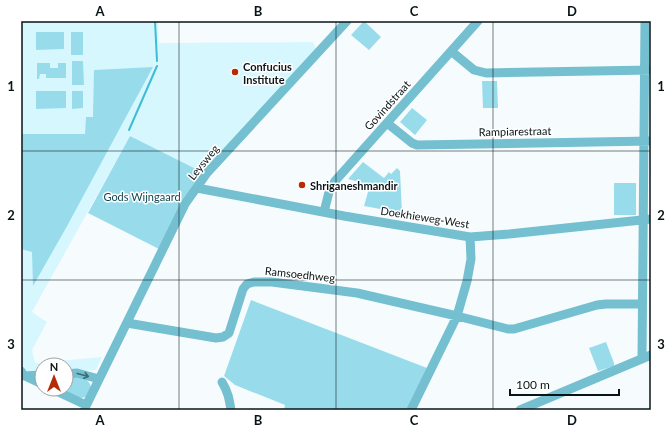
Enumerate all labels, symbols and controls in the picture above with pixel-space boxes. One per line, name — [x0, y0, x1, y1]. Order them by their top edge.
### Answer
text: A — [94, 3, 105, 19]
text: B — [254, 3, 263, 19]
text: C — [410, 3, 419, 19]
text: D — [567, 3, 577, 19]
place label: Confucius Institute — [243, 60, 292, 86]
marker: Confucius Institute — [230, 67, 240, 77]
text: 1 — [7, 78, 15, 94]
street label: Govindstraat — [361, 78, 413, 132]
text: 1 — [657, 78, 665, 94]
street label: Rampiarestraat — [479, 124, 551, 138]
street label: Leysweg — [185, 142, 221, 182]
place label: Shriganeshmandir — [310, 179, 399, 192]
marker: Shriganeshmandir — [297, 180, 307, 190]
park label: Gods Wijngaard — [103, 190, 181, 203]
street label: Doekhieweg-West — [380, 204, 470, 230]
text: 2 — [7, 207, 15, 223]
text: 2 — [657, 207, 665, 223]
street label: Ramsoedhweg — [264, 264, 336, 284]
text: 3 — [7, 336, 15, 352]
text: 3 — [657, 336, 665, 352]
north arrow — [34, 357, 74, 397]
text: N — [50, 360, 58, 373]
scale bar — [510, 371, 619, 397]
one-way arrow — [76, 372, 89, 379]
text: 100 m — [516, 377, 550, 392]
text: A — [94, 412, 105, 428]
text: B — [254, 412, 263, 428]
text: C — [410, 412, 419, 428]
text: D — [567, 412, 577, 428]

